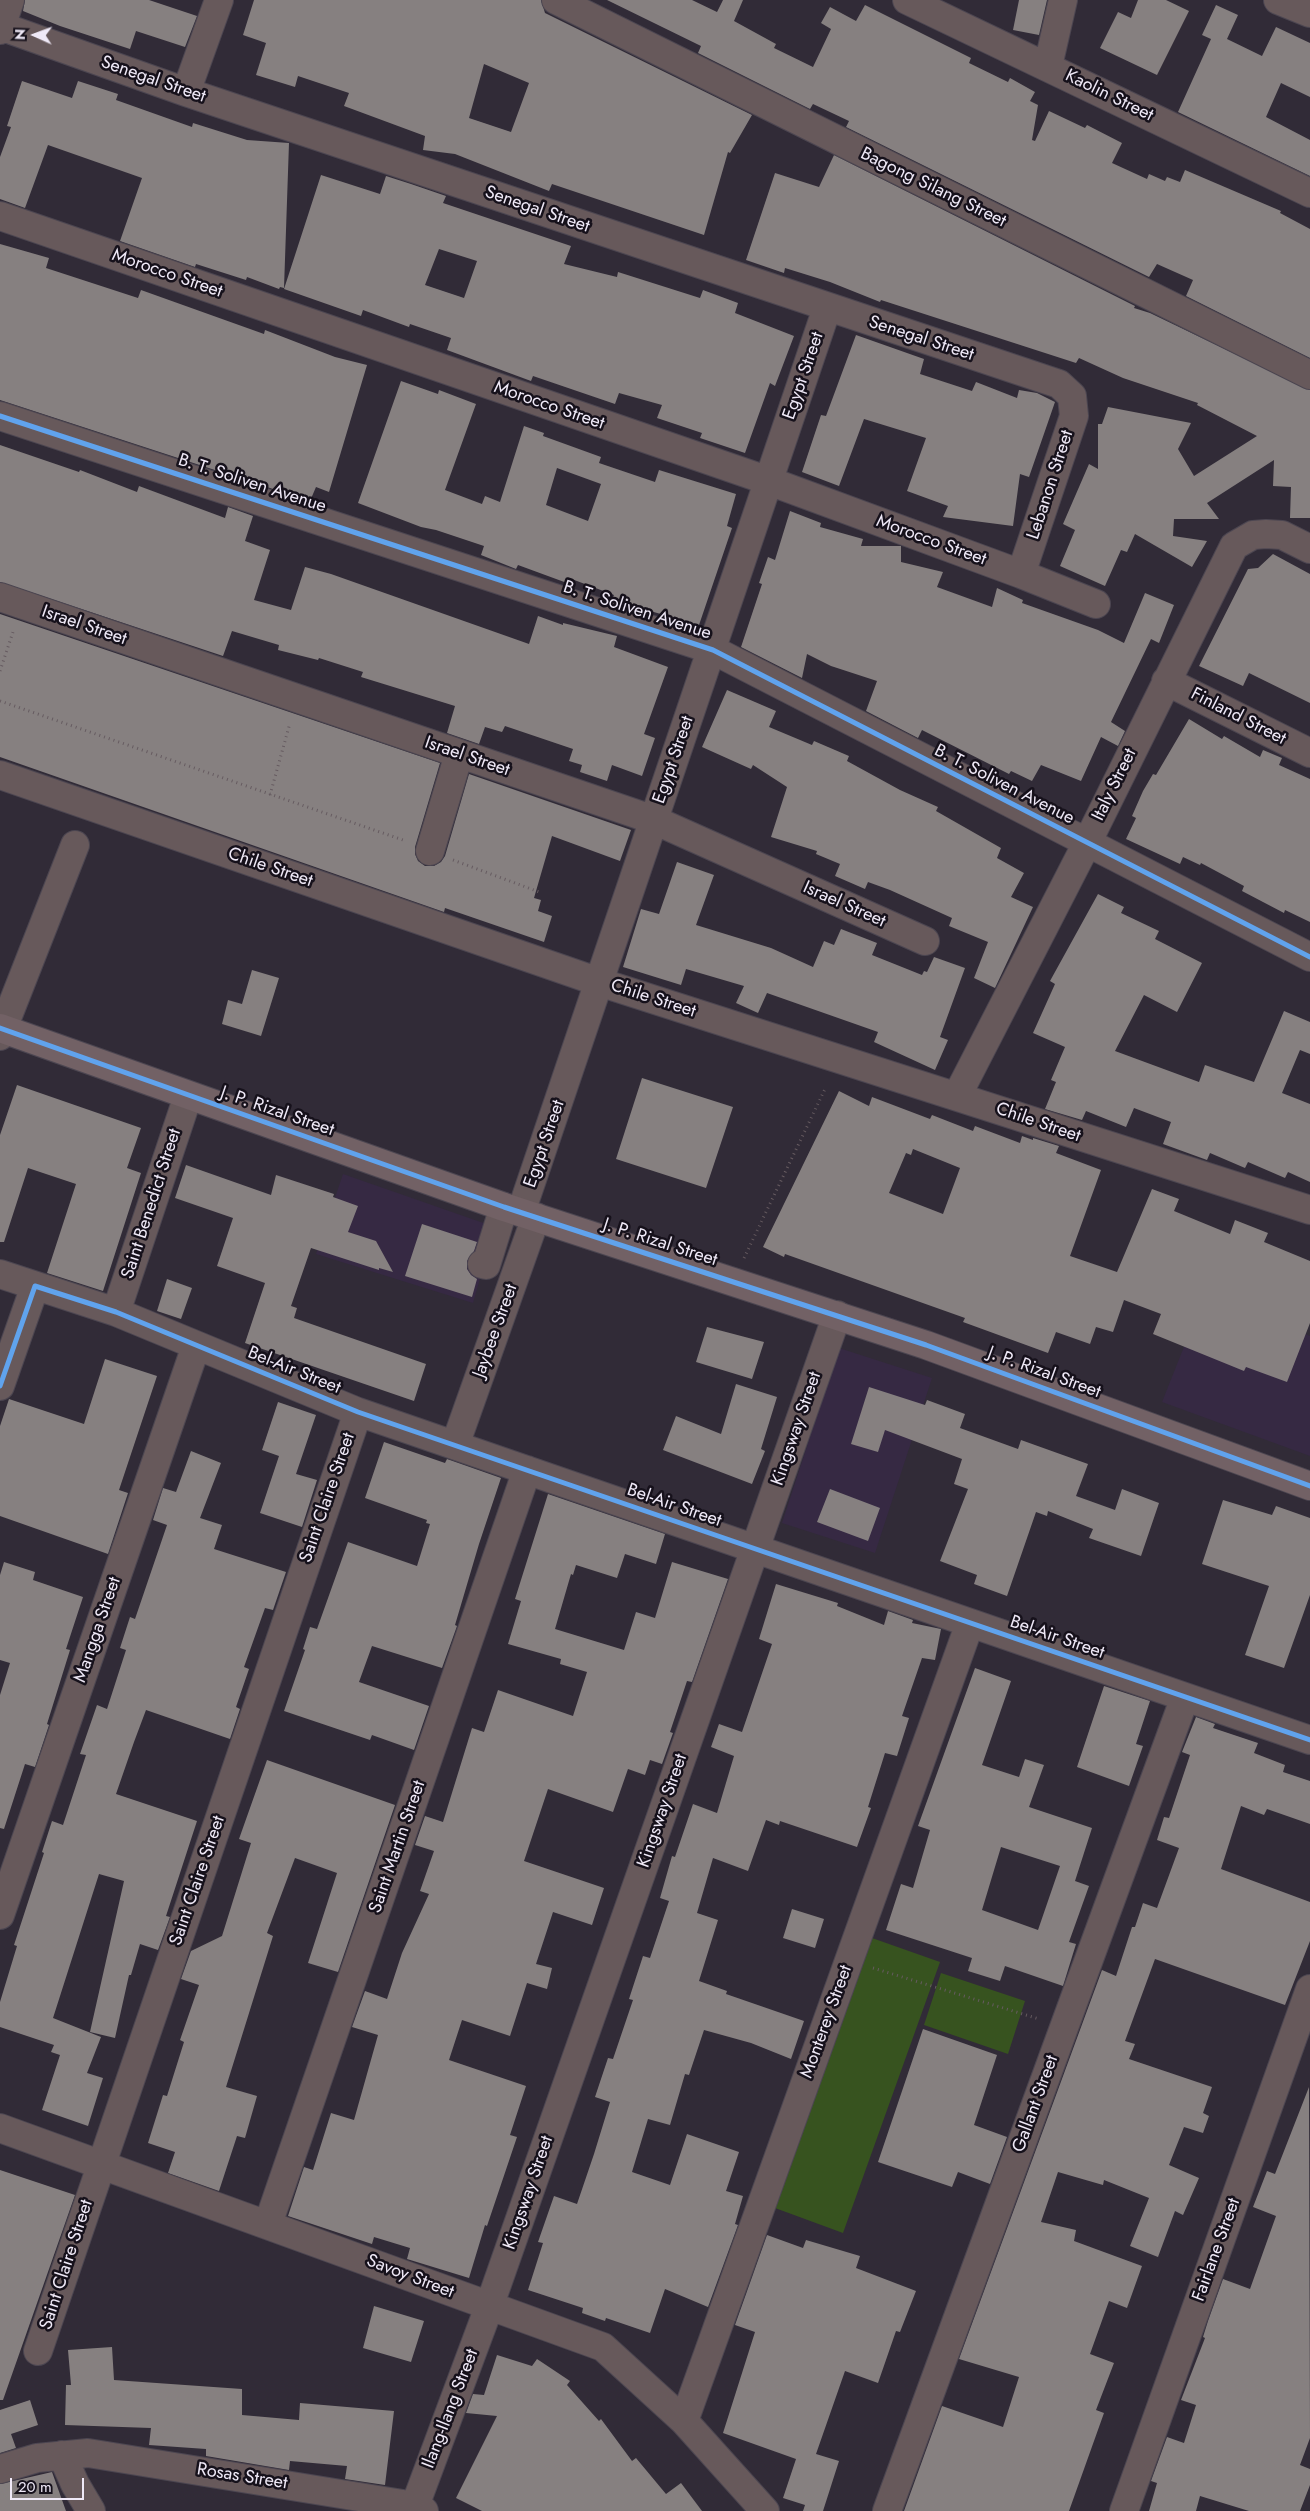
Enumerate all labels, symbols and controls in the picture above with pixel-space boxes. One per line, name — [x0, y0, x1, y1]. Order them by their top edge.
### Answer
north arrow — [10, 10, 60, 60]
text: N — [10, 29, 30, 40]
street label: Senegal Street — [98, 52, 208, 108]
street label: Kaolin Street — [1061, 65, 1157, 127]
street label: Bagong Silang Street — [857, 143, 1009, 233]
street label: Senegal Street — [482, 182, 592, 238]
street label: Morocco Street — [109, 245, 225, 303]
street label: Senegal Street — [866, 312, 976, 366]
street label: Egypt Street — [779, 329, 829, 423]
street label: Morocco Street — [491, 377, 607, 435]
street label: Lebanon Street — [1023, 428, 1079, 542]
street label: B. T. Soliven Avenue — [175, 450, 329, 518]
street label: Morocco Street — [873, 511, 989, 571]
street label: B. T. Soliven Avenue — [560, 577, 714, 645]
street label: Israel Street — [39, 601, 129, 651]
street label: Finland Street — [1187, 684, 1289, 750]
street label: Egypt Street — [649, 713, 699, 807]
street label: Israel Street — [422, 732, 512, 782]
street label: B. T. Soliven Avenue — [930, 740, 1078, 830]
street label: Italy Street — [1088, 745, 1142, 825]
street label: Chile Street — [225, 843, 315, 893]
street label: Israel Street — [799, 877, 889, 933]
street label: Chile Street — [608, 975, 698, 1023]
street label: J. P. Rizal Street — [217, 1082, 337, 1142]
street label: Egypt Street — [520, 1097, 570, 1191]
street label: Chile Street — [993, 1098, 1083, 1148]
street label: Saint Benedict Street — [118, 1126, 186, 1282]
street label: J. P. Rizal Street — [600, 1214, 720, 1272]
street label: Jaybee Street — [469, 1281, 523, 1381]
street label: Bel-Air Street — [244, 1343, 344, 1399]
street label: J. P. Rizal Street — [985, 1343, 1103, 1403]
street label: Kingsway Street — [767, 1369, 827, 1489]
street label: Saint Claire Street — [296, 1430, 360, 1566]
street label: Bel-Air Street — [624, 1480, 724, 1532]
street label: Mangga Street — [70, 1574, 126, 1686]
street label: Bel-Air Street — [1007, 1612, 1107, 1664]
street label: Kingsway Street — [633, 1751, 693, 1871]
street label: Saint Martin Street — [365, 1778, 431, 1916]
street label: Saint Claire Street — [166, 1813, 230, 1949]
street label: Monterey Street — [797, 1963, 857, 2081]
street label: Gallant Street — [1008, 2053, 1064, 2155]
street label: Kingsway Street — [499, 2133, 559, 2253]
street label: Fairlane Street — [1188, 2196, 1246, 2304]
street label: Saint Claire Street — [36, 2197, 98, 2333]
street label: Savoy Street — [363, 2250, 457, 2304]
street label: Ilang-Ilang Street — [418, 2346, 484, 2472]
street label: Rosas Street — [195, 2459, 289, 2495]
scale bar — [12, 2468, 86, 2500]
text: 20 m — [18, 2476, 52, 2498]

